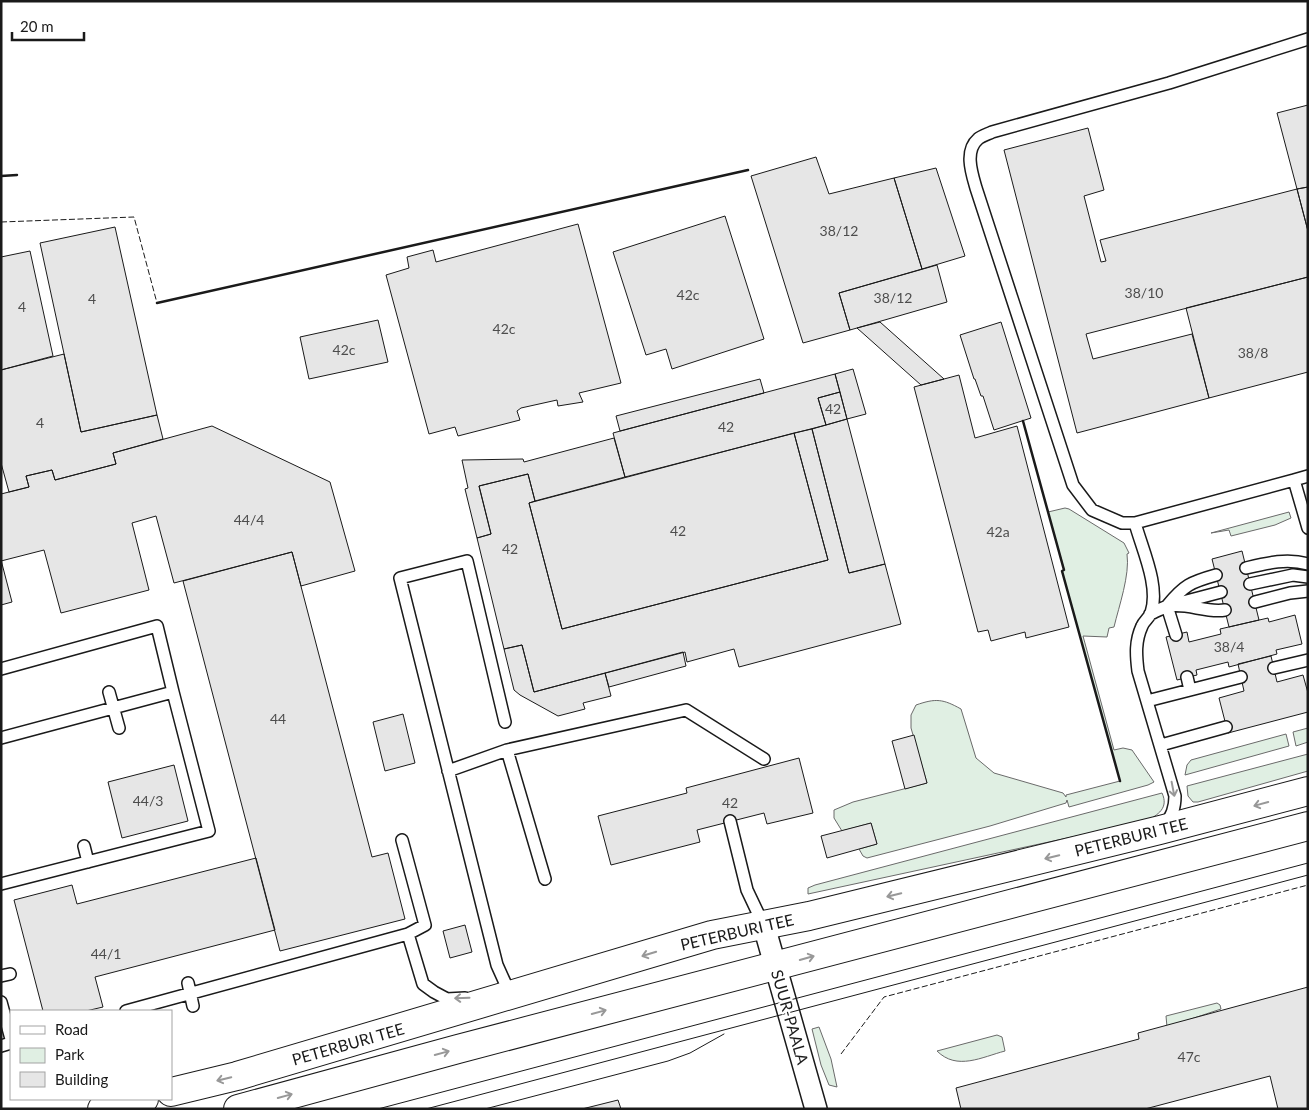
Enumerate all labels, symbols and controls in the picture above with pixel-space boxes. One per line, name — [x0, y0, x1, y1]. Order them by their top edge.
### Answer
scale bar — [12, 10, 85, 42]
text: 20 m — [20, 17, 54, 35]
house number: 38/12 — [820, 222, 858, 239]
house number: 38/10 — [1125, 284, 1163, 301]
house number: 42c — [677, 286, 700, 303]
house number: 38/12 — [874, 289, 912, 306]
house number: 4 — [88, 290, 96, 307]
house number: 4 — [18, 298, 26, 315]
house number: 42c — [493, 320, 516, 337]
house number: 42c — [333, 341, 356, 358]
house number: 38/8 — [1238, 344, 1268, 361]
house number: 42 — [825, 400, 841, 417]
house number: 4 — [36, 414, 44, 431]
house number: 42 — [718, 418, 734, 435]
house number: 44/4 — [234, 511, 264, 528]
house number: 42 — [670, 522, 686, 539]
house number: 42a — [986, 523, 1010, 540]
house number: 42 — [502, 540, 518, 557]
house number: 38/4 — [1214, 638, 1244, 655]
house number: 44 — [270, 710, 286, 727]
one-way arrow — [1169, 781, 1179, 797]
house number: 44/3 — [133, 792, 163, 809]
house number: 42 — [722, 794, 738, 811]
one-way arrow — [1253, 799, 1269, 809]
street label: PETERBURI TEE — [1072, 813, 1189, 860]
one-way arrow — [1045, 853, 1061, 862]
one-way arrow — [887, 891, 903, 900]
street label: PETERBURI TEE — [678, 909, 795, 954]
house number: 44/1 — [91, 945, 121, 962]
one-way arrow — [641, 950, 657, 960]
one-way arrow — [799, 952, 815, 962]
street label: SUUR-PAALA — [768, 967, 813, 1067]
one-way arrow — [455, 993, 471, 1003]
one-way arrow — [591, 1007, 607, 1016]
legend — [10, 1010, 172, 1100]
street label: PETERBURI TEE — [290, 1018, 406, 1069]
text: Road — [55, 1020, 88, 1038]
text: Park — [55, 1045, 85, 1063]
one-way arrow — [434, 1048, 450, 1058]
house number: 47c — [1178, 1048, 1201, 1065]
text: Building — [55, 1070, 108, 1088]
one-way arrow — [217, 1075, 233, 1084]
one-way arrow — [277, 1091, 293, 1100]

